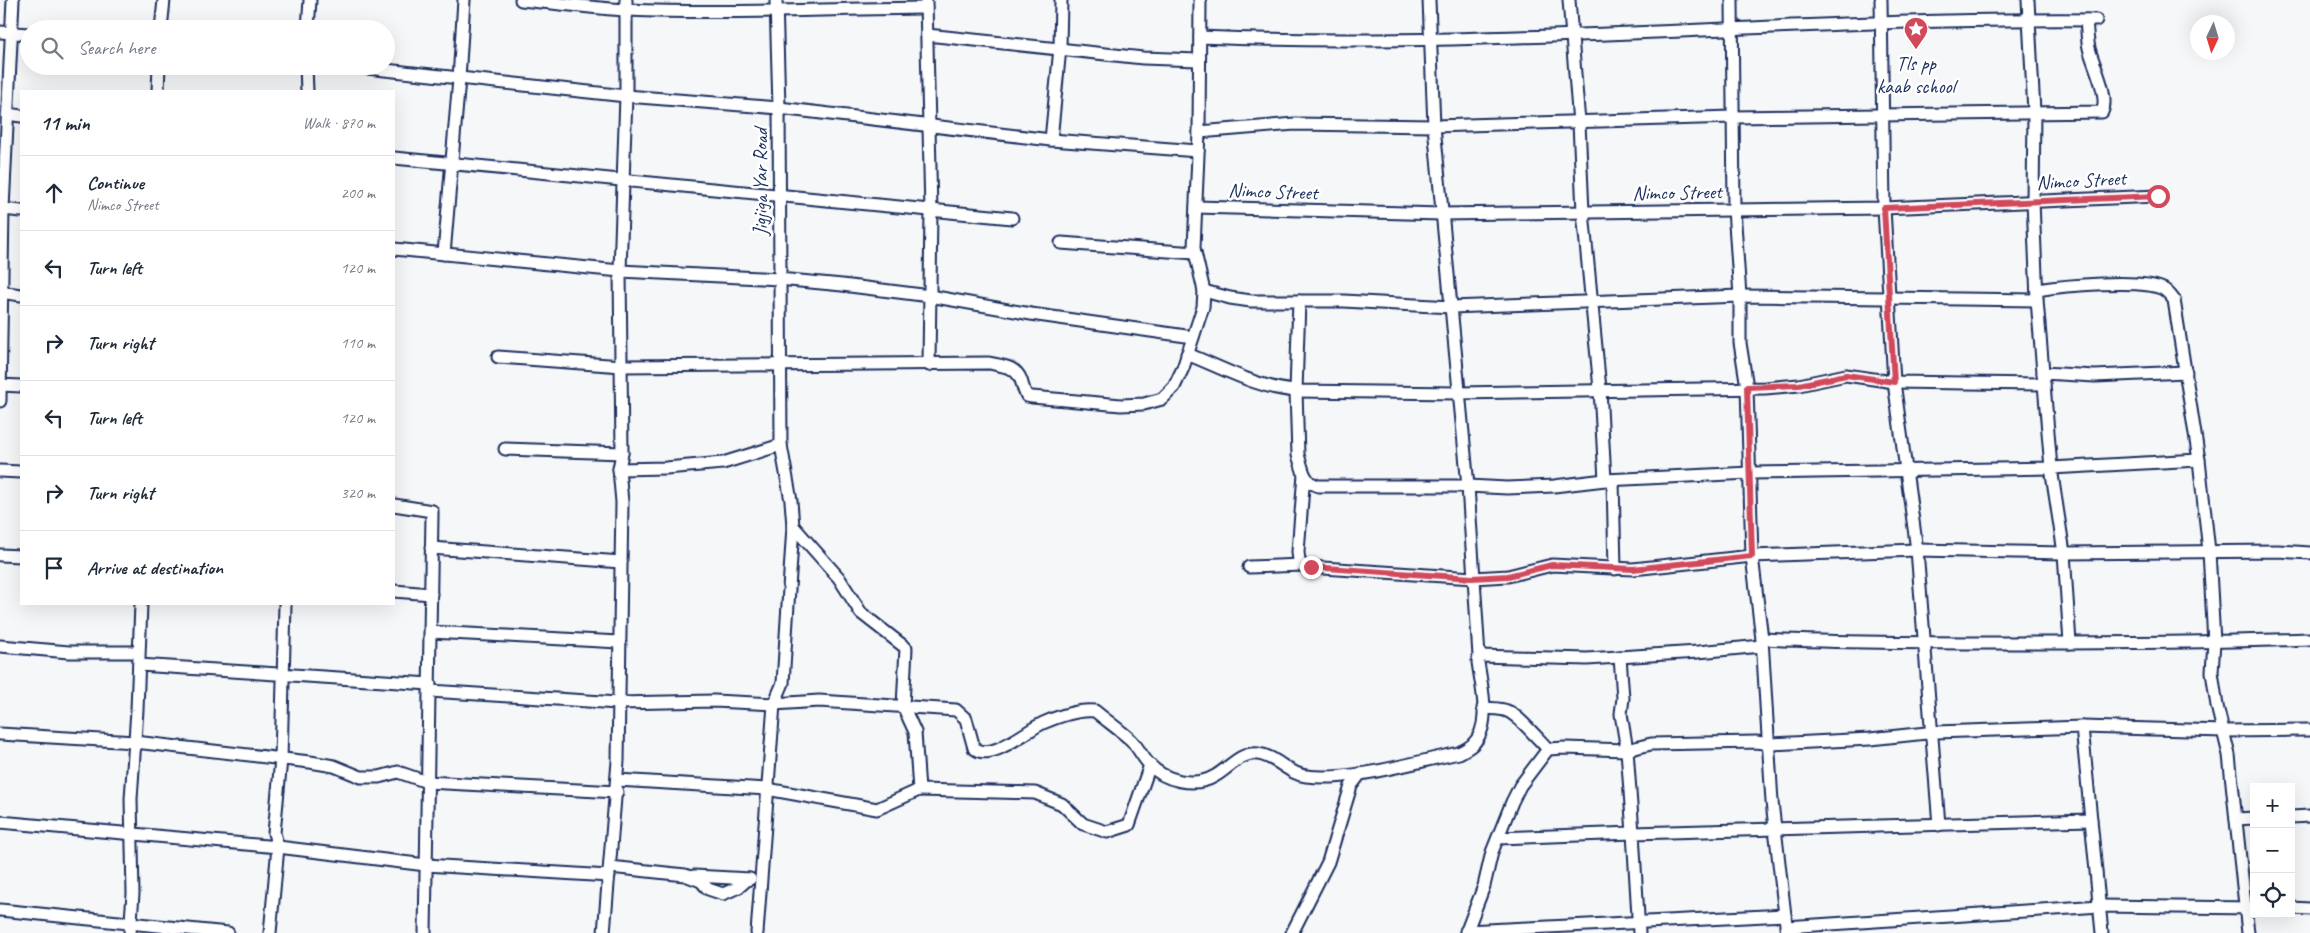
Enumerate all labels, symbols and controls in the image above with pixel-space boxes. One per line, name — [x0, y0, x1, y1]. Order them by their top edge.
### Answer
north arrow — [2190, 15, 2235, 60]
place icon: Tls pp kaab school — [1903, 16, 1929, 50]
search box — [20, 20, 395, 75]
icon: search — [38, 34, 66, 62]
text: Search here — [78, 36, 155, 60]
place label: Tls pp kaab school — [1877, 51, 1959, 99]
text: 11 min — [40, 110, 90, 136]
text: Walk · 870 m — [303, 113, 375, 133]
street label: Jigjiga Yar Road — [748, 125, 773, 237]
street label: Nimco Street — [2036, 166, 2129, 195]
text: Continue — [87, 171, 144, 195]
street label: Nimco Street — [1228, 177, 1320, 206]
icon: ahead — [40, 179, 68, 207]
street label: Nimco Street — [1632, 179, 1724, 206]
text: 200 m — [341, 183, 375, 203]
route start — [2147, 185, 2170, 208]
text: Nimco Street — [87, 195, 159, 215]
icon: left — [40, 254, 68, 282]
text: Turn left — [87, 256, 142, 280]
text: 120 m — [341, 258, 375, 278]
icon: right — [40, 329, 68, 357]
text: Turn right — [87, 331, 154, 355]
text: 110 m — [341, 333, 375, 353]
icon: left — [40, 404, 68, 432]
text: Turn left — [87, 406, 142, 430]
text: 120 m — [341, 408, 375, 428]
icon: right — [40, 479, 68, 507]
text: Turn right — [87, 481, 154, 505]
text: 320 m — [341, 483, 375, 503]
icon: arrive — [40, 554, 68, 582]
text: Arrive at destination — [87, 556, 223, 580]
route end — [1300, 556, 1323, 579]
map controls — [2250, 783, 2295, 918]
button: + — [2250, 783, 2295, 828]
button: − — [2250, 828, 2295, 873]
button: locate — [2250, 873, 2295, 918]

